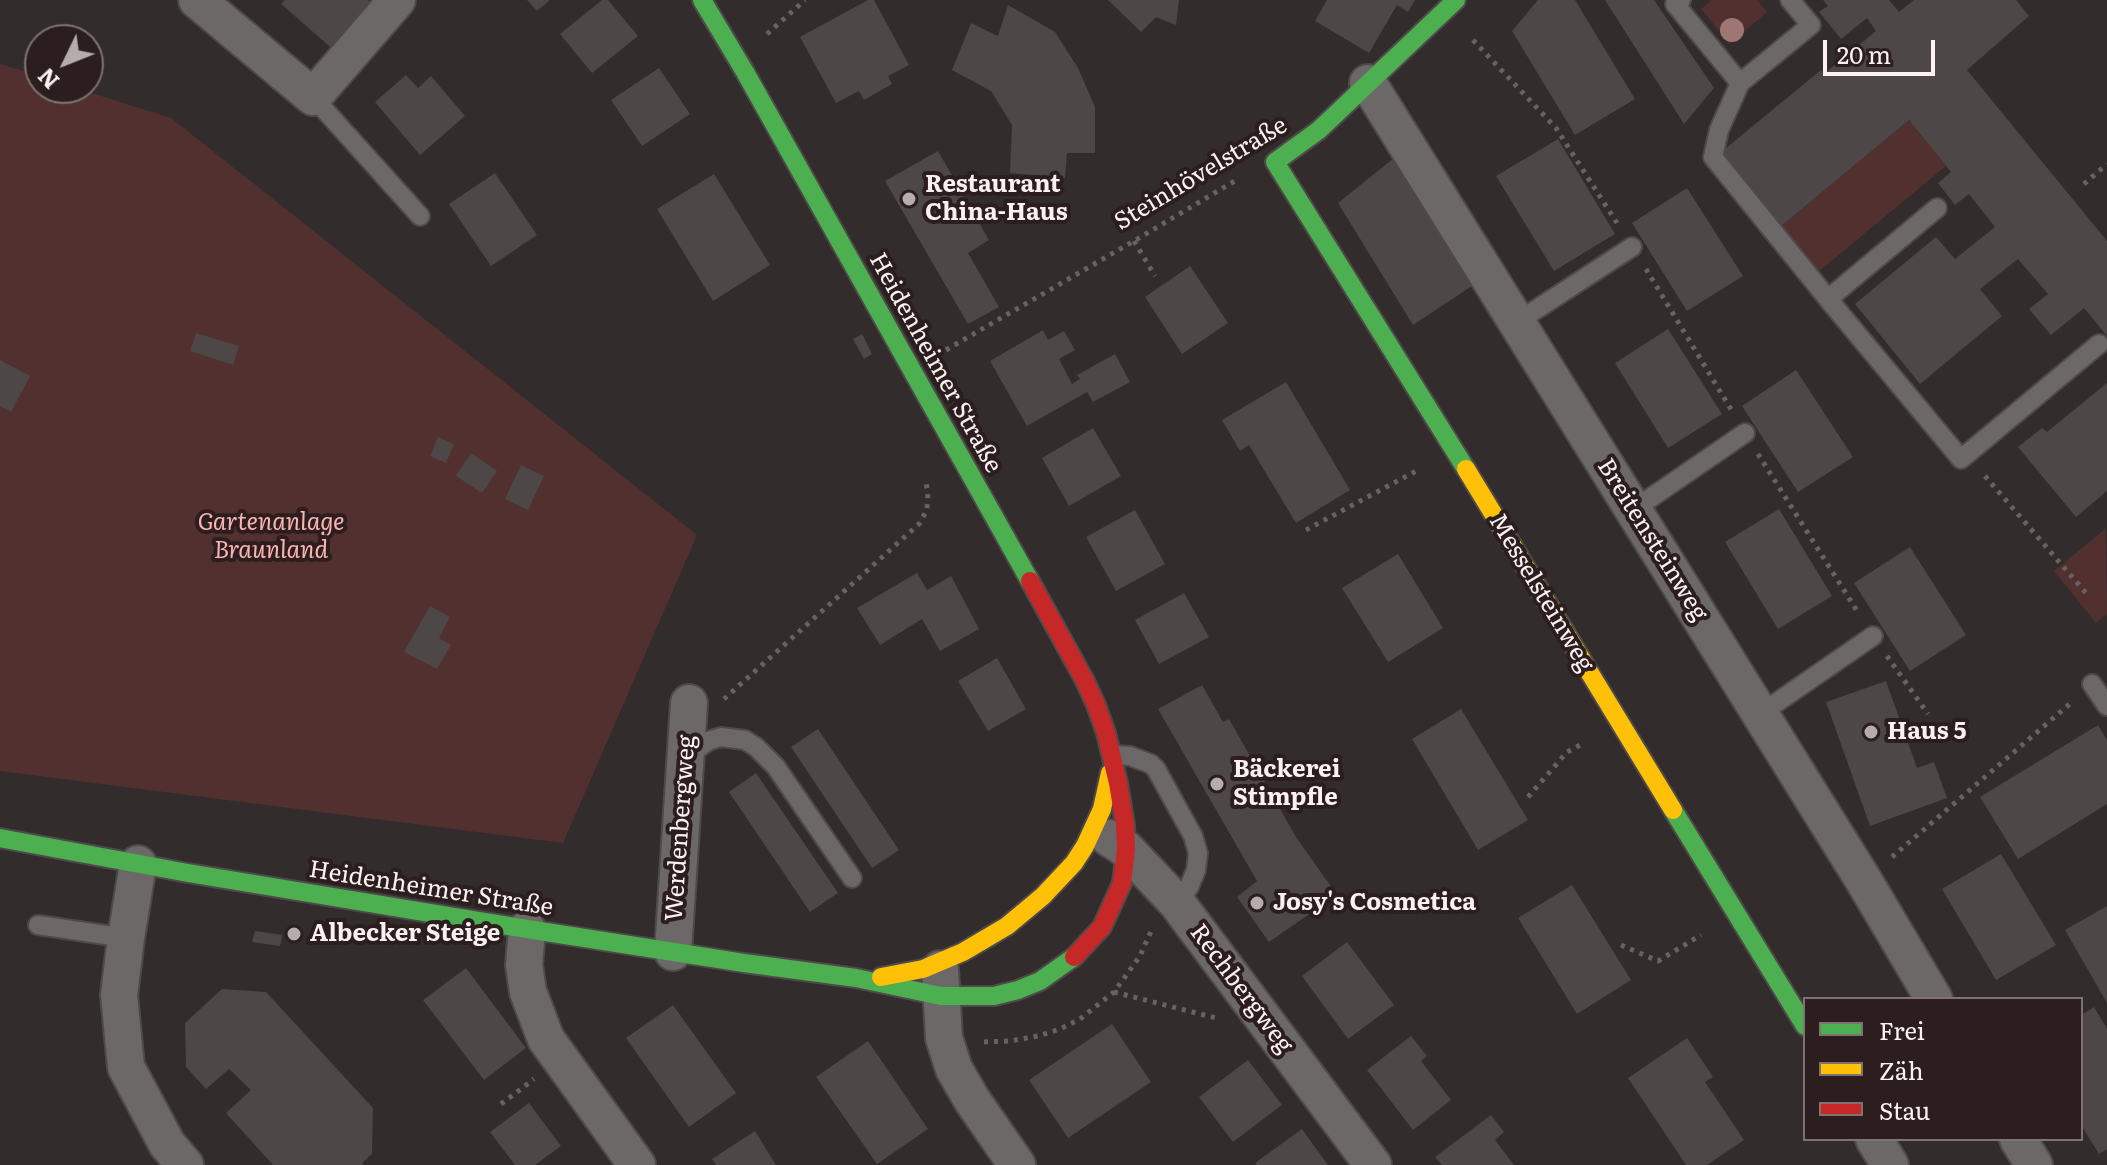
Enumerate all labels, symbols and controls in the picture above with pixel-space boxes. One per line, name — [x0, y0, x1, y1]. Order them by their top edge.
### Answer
north arrow — [24, 24, 104, 104]
scale bar — [1827, 24, 1939, 74]
text: 20 m — [1837, 36, 1891, 71]
text: N — [29, 61, 66, 97]
street label: Steinhövelstraße — [1110, 111, 1292, 237]
place label: Restaurant China-Haus — [925, 171, 1068, 227]
marker: Restaurant China-Haus — [900, 190, 918, 208]
street label: Heidenheimer Straße — [863, 248, 1007, 478]
street label: Breitensteinweg — [1591, 454, 1713, 626]
park label: Gartenanlage Braunland — [197, 509, 345, 565]
street label: Messelsteinweg — [1482, 509, 1600, 677]
place label: Haus 5 — [1887, 718, 1967, 746]
marker: Haus 5 — [1862, 723, 1880, 741]
street label: Werdenbergweg — [660, 734, 702, 922]
place label: Bäckerei Stimpfle — [1233, 756, 1340, 812]
marker: Bäckerei Stimpfle — [1208, 775, 1226, 793]
street label: Heidenheimer Straße — [307, 855, 555, 923]
place label: Josy's Cosmetica — [1273, 889, 1476, 917]
marker: Josy's Cosmetica — [1248, 894, 1266, 912]
street label: Rechbergweg — [1183, 919, 1299, 1059]
place label: Albecker Steige — [310, 920, 500, 948]
marker: Albecker Steige — [285, 925, 303, 943]
legend — [1803, 997, 2083, 1141]
text: Frei — [1879, 1012, 1925, 1047]
text: Zäh — [1879, 1052, 1924, 1087]
text: Stau — [1879, 1092, 1930, 1127]

